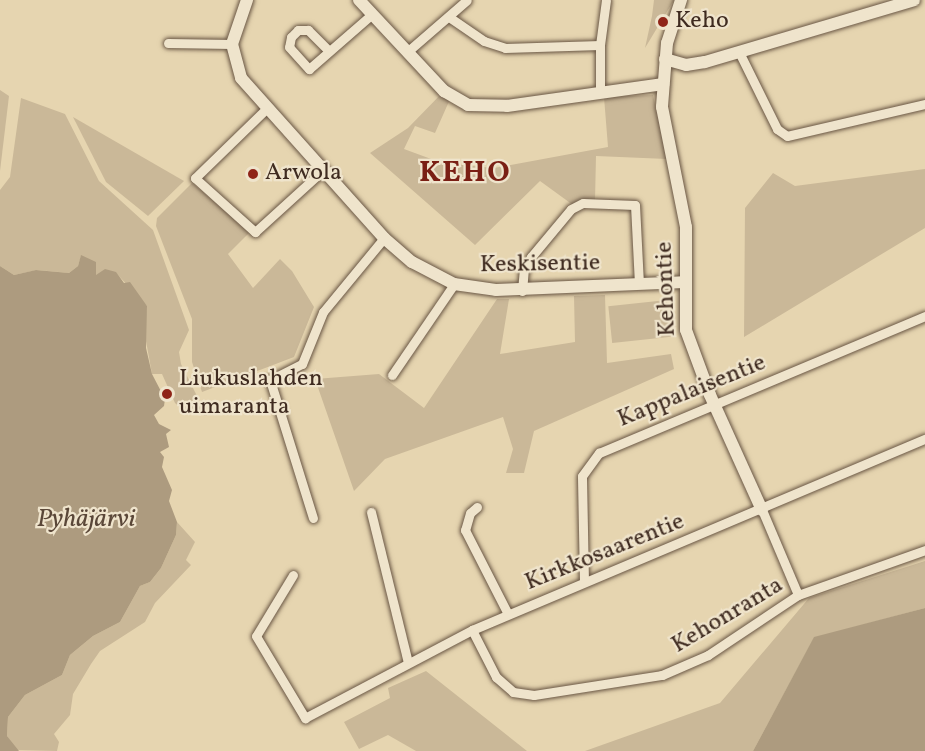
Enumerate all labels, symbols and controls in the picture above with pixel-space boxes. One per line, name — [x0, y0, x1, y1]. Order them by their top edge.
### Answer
place label: Keho — [675, 8, 729, 36]
marker: Keho — [656, 15, 670, 29]
district label: KEHO — [419, 155, 511, 191]
place label: Arwola — [265, 160, 342, 188]
marker: Arwola — [246, 167, 260, 181]
street label: Kehontie — [651, 241, 683, 337]
street label: Keskisentie — [480, 250, 600, 280]
street label: Kappalaisentie — [614, 349, 770, 435]
place label: Liukuslahden uimaranta — [179, 366, 323, 422]
marker: Liukuslahden uimaranta — [160, 387, 174, 401]
water label: Pyhäjärvi — [37, 504, 135, 536]
street label: Kirkkosaarentie — [521, 508, 689, 598]
street label: Kehonranta — [667, 572, 789, 660]

